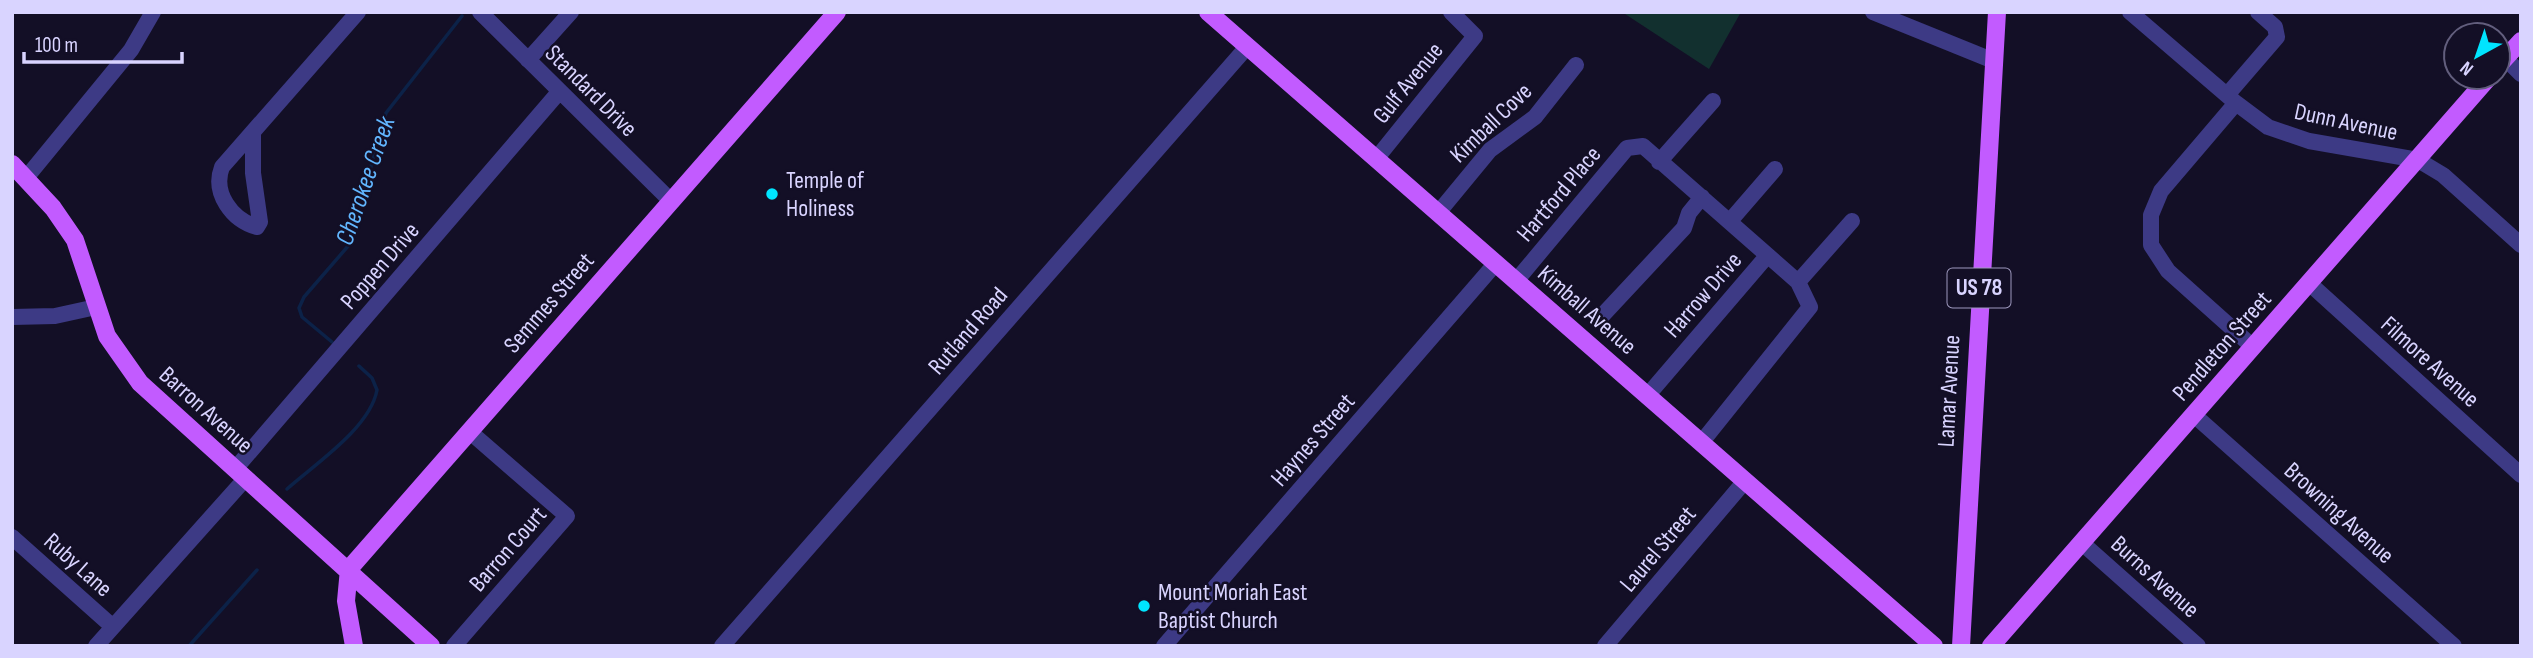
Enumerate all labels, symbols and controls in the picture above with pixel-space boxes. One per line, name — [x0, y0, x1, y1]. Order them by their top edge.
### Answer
scale bar — [24, 21, 182, 65]
north arrow — [2442, 21, 2512, 91]
text: 100 m — [35, 33, 78, 58]
street label: Gulf Avenue — [1367, 37, 1449, 129]
street label: Standard Drive — [539, 39, 643, 143]
text: N — [2456, 56, 2478, 80]
street label: Kimball Cove — [1444, 77, 1538, 169]
street label: Dunn Avenue — [2292, 97, 2400, 147]
water label: Cherokee Creek — [330, 112, 403, 249]
street label: Hartford Place — [1511, 140, 1607, 248]
place label: Temple of Holiness — [786, 166, 865, 223]
marker: Temple of Holiness — [764, 186, 780, 202]
street label: Poppen Drive — [334, 217, 426, 315]
street label: Harrow Drive — [1658, 246, 1748, 344]
street label: Semmes Street — [498, 247, 600, 359]
street label: Kimball Avenue — [1532, 259, 1642, 361]
road number: US 78 — [1948, 268, 2010, 308]
street label: Rutland Road — [922, 281, 1014, 381]
street label: Pendleton Street — [2166, 285, 2278, 407]
street label: Filmore Avenue — [2375, 310, 2485, 414]
street label: Lamar Avenue — [1932, 334, 1966, 448]
street label: Barron Avenue — [153, 360, 259, 460]
street label: Haynes Street — [1265, 388, 1361, 492]
street label: Browning Avenue — [2278, 456, 2400, 570]
street label: Barron Court — [463, 500, 553, 598]
street label: Laurel Street — [1614, 500, 1702, 598]
street label: Ruby Lane — [38, 527, 118, 603]
street label: Burns Avenue — [2105, 530, 2205, 624]
place label: Mount Moriah East Baptist Church — [1158, 578, 1307, 635]
marker: Mount Moriah East Baptist Church — [1136, 598, 1152, 614]

